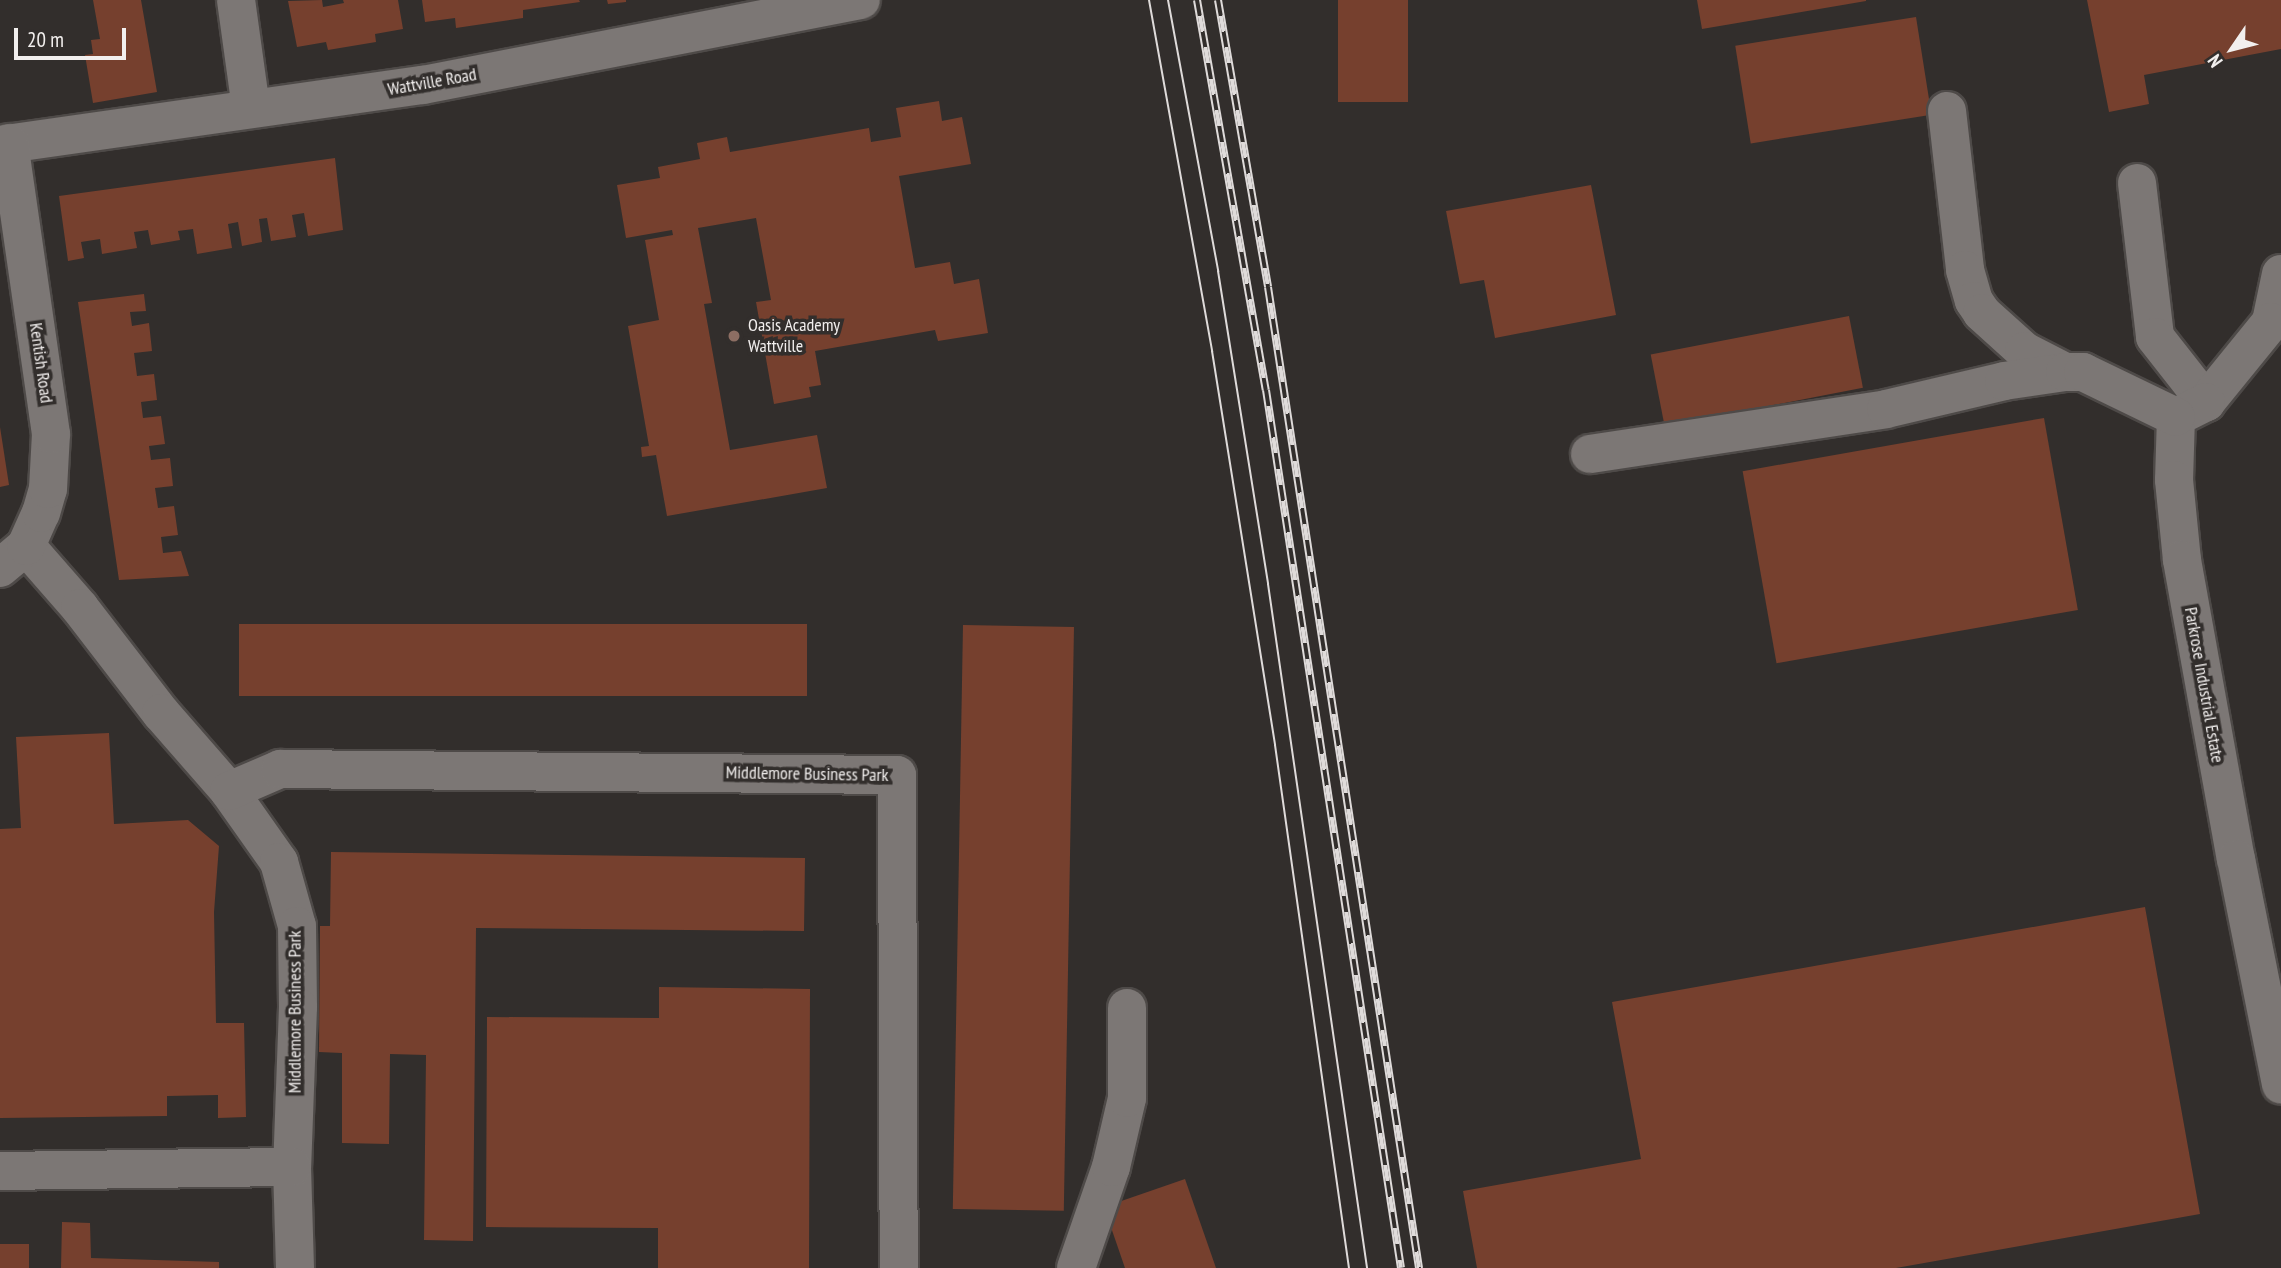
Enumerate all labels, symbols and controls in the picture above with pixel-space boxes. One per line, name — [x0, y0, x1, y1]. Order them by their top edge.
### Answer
scale bar — [18, 14, 130, 58]
north arrow — [2197, 14, 2267, 84]
text: 20 m — [27, 26, 64, 53]
text: N — [2202, 50, 2228, 72]
street label: Wattville Road — [386, 64, 478, 100]
place label: Oasis Academy Wattville — [748, 315, 841, 358]
street label: Kentish Road — [25, 321, 57, 405]
marker: Oasis Academy Wattville — [726, 328, 742, 344]
street label: Parkrose Industrial Estate — [2180, 605, 2228, 765]
street label: Middlemore Business Park — [726, 762, 888, 786]
street label: Middlemore Business Park — [284, 931, 306, 1093]

